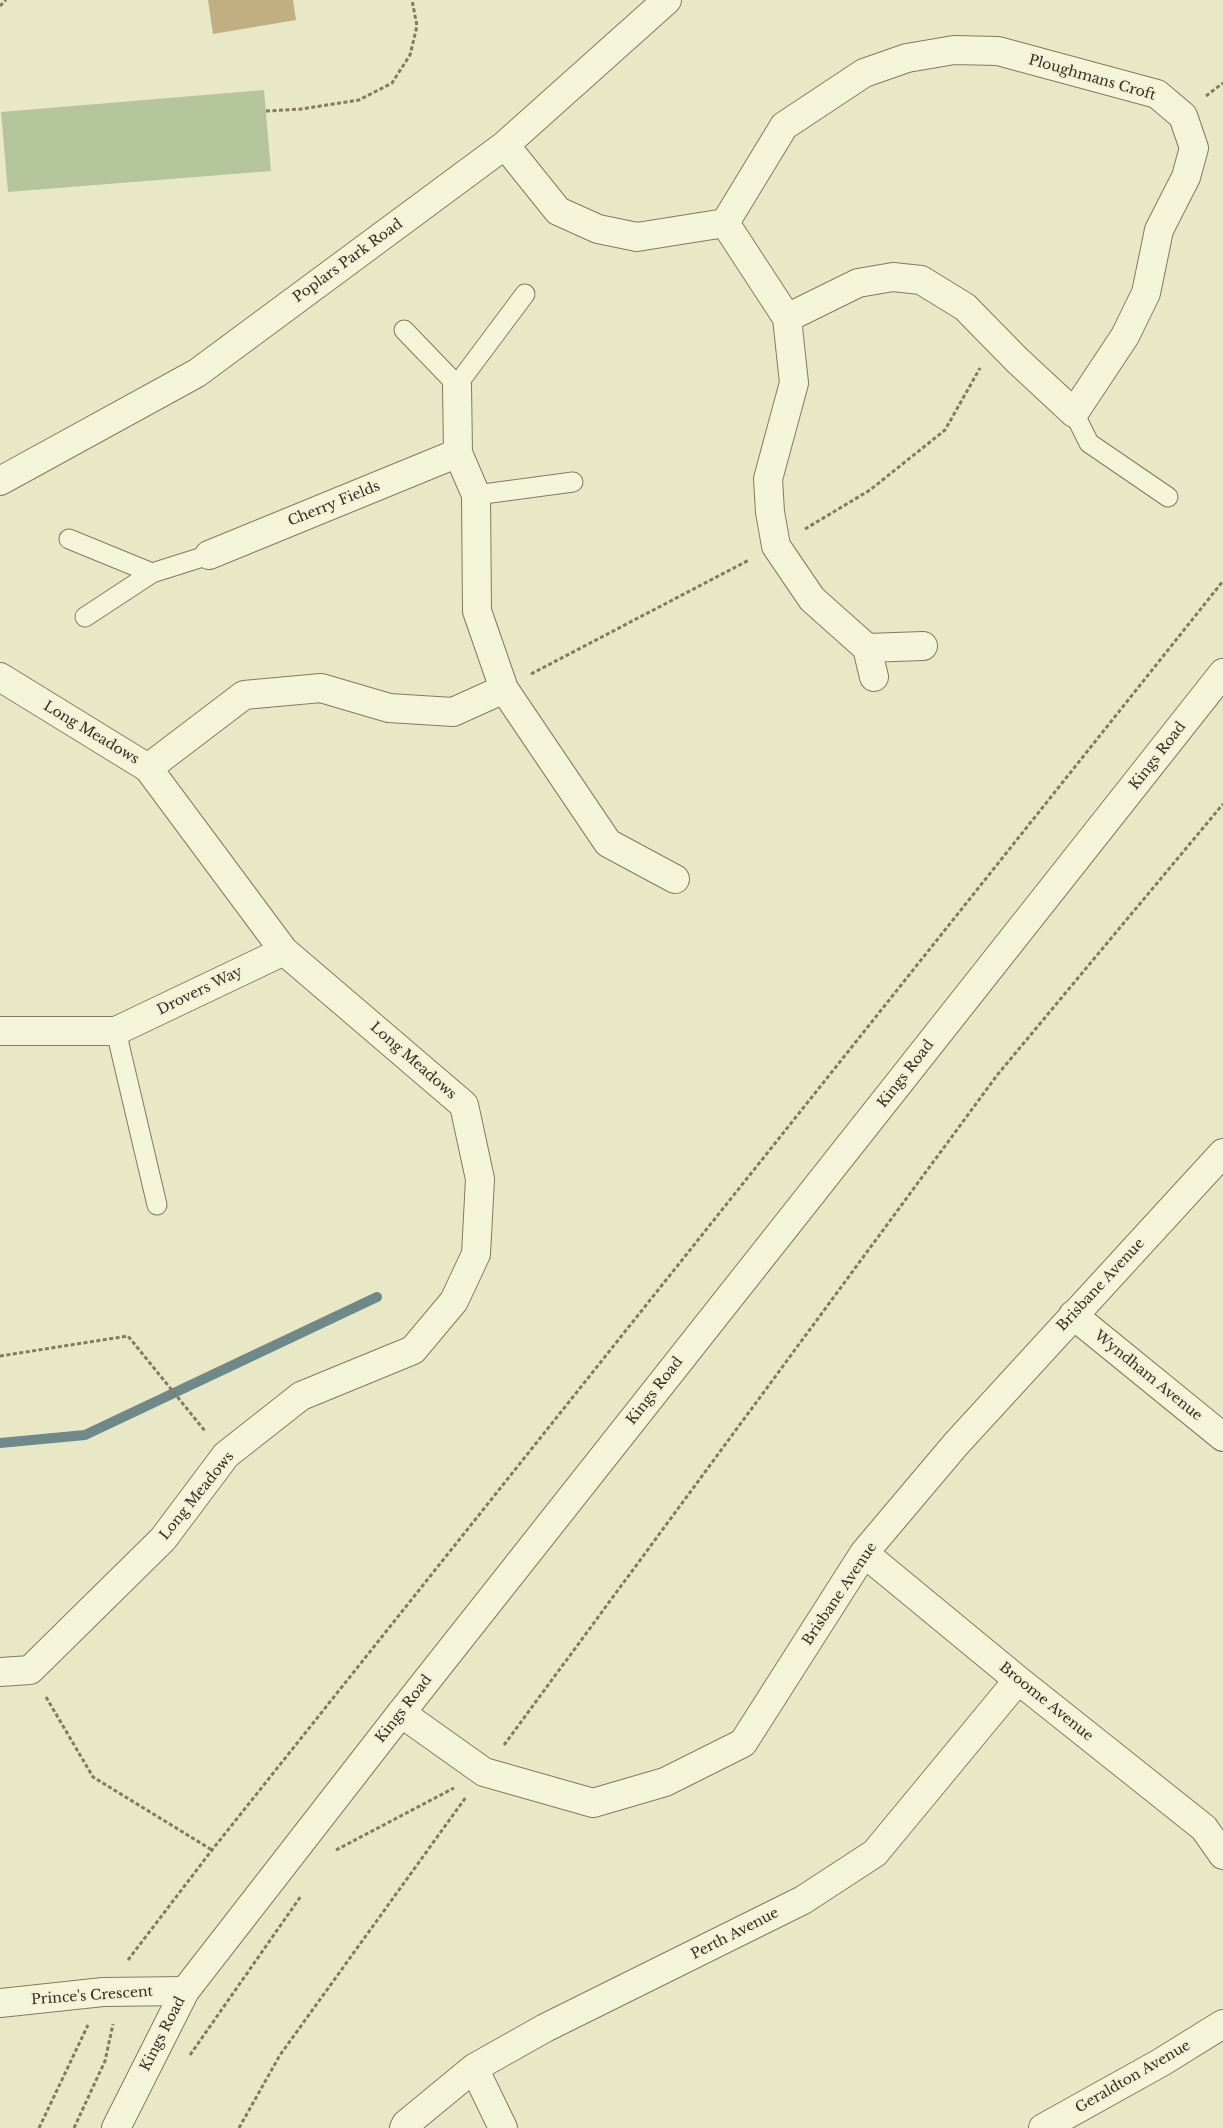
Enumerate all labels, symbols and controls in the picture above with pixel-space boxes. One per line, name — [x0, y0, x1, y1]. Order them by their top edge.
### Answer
street label: Ploughmans Croft — [1026, 52, 1158, 104]
street label: Poplars Park Road — [290, 216, 406, 306]
street label: Cherry Fields — [286, 478, 382, 530]
street label: Long Meadows — [40, 698, 142, 768]
street label: Kings Road — [1126, 719, 1190, 793]
street label: Drovers Way — [155, 963, 245, 1019]
street label: Long Meadows — [367, 1019, 459, 1103]
street label: Kings Road — [874, 1037, 938, 1111]
street label: Brisbane Avenue — [1054, 1235, 1148, 1335]
street label: Wyndham Avenue — [1091, 1327, 1205, 1425]
street label: Kings Road — [623, 1354, 687, 1428]
street label: Long Meadows — [156, 1449, 238, 1543]
street label: Brisbane Avenue — [799, 1539, 881, 1649]
street label: Broome Avenue — [996, 1659, 1096, 1745]
street label: Kings Road — [372, 1672, 436, 1746]
street label: Perth Avenue — [688, 1905, 782, 1963]
street label: Prince's Crescent — [31, 1983, 153, 2009]
street label: Kings Road — [137, 1994, 189, 2074]
street label: Geraldton Avenue — [1072, 2037, 1194, 2117]

